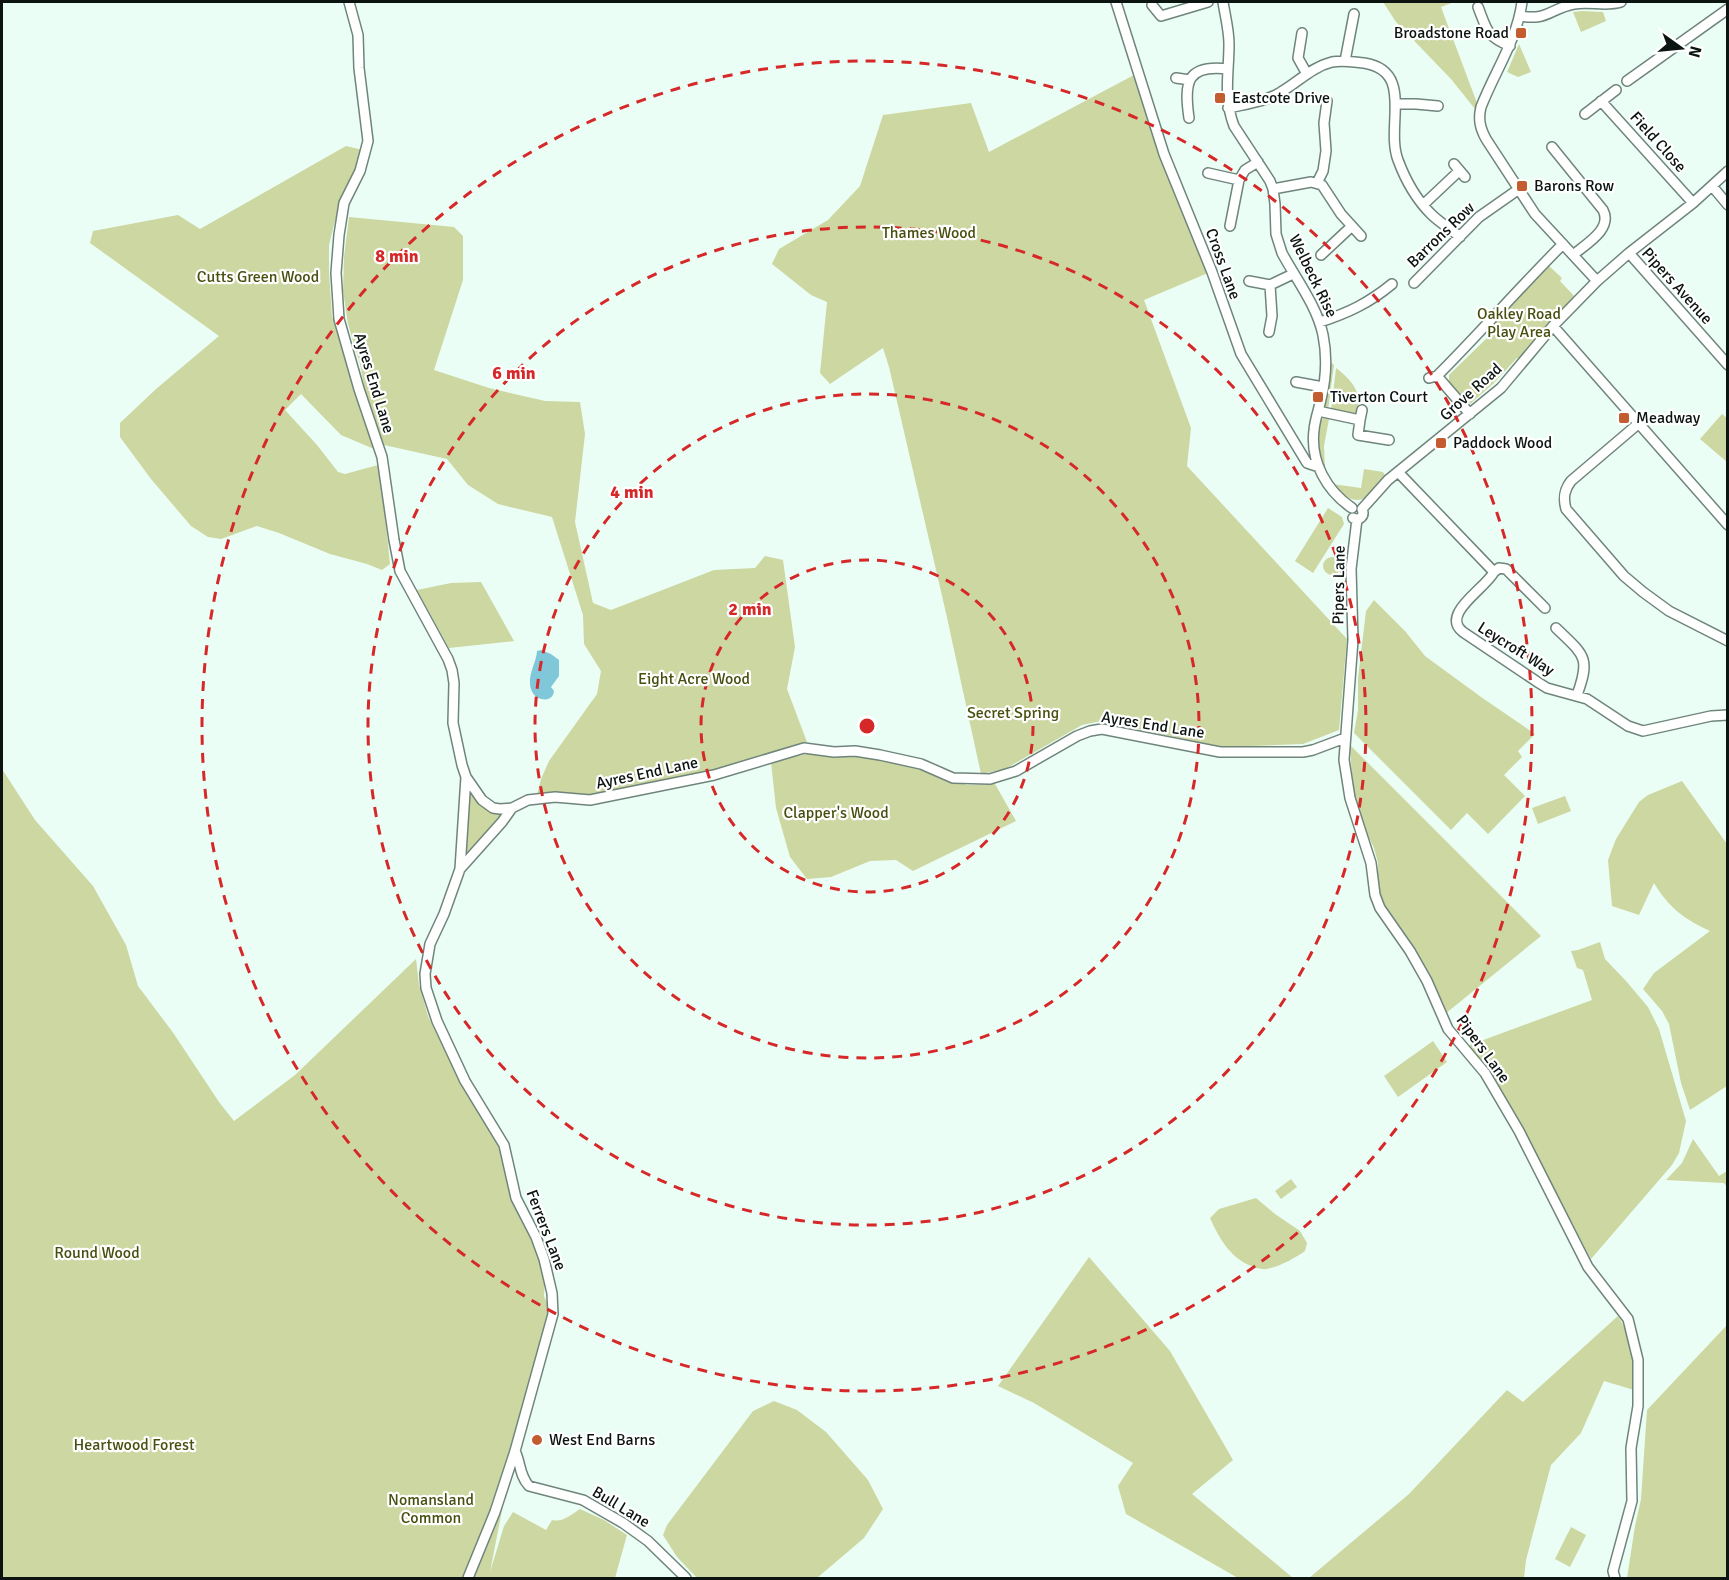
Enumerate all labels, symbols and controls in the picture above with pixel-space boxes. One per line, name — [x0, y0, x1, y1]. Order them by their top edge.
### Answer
north arrow — [1651, 18, 1711, 78]
place label: Broadstone Road — [1394, 23, 1509, 43]
marker: Broadstone Road — [1514, 26, 1528, 40]
text: N — [1683, 44, 1706, 60]
place label: Eastcote Drive — [1232, 88, 1330, 108]
marker: Eastcote Drive — [1213, 91, 1227, 105]
street label: Field Close — [1626, 108, 1690, 176]
place label: Barons Row — [1534, 176, 1615, 196]
marker: Barons Row — [1515, 179, 1529, 193]
street label: Barrons Row — [1403, 198, 1479, 272]
park label: Thames Wood — [882, 223, 976, 243]
street label: Cross Lane — [1201, 226, 1245, 302]
street label: Welbeck Rise — [1284, 231, 1342, 321]
street label: Pipers Avenue — [1637, 243, 1717, 329]
text: 8 min — [375, 245, 419, 267]
park label: Cutts Green Wood — [197, 267, 319, 287]
park label: Oakley Road Play Area — [1477, 304, 1561, 342]
street label: Ayres End Lane — [349, 330, 399, 436]
street label: Grove Road — [1436, 359, 1506, 425]
text: 6 min — [492, 362, 536, 384]
place label: Tiverton Court — [1330, 387, 1428, 407]
marker: Tiverton Court — [1311, 390, 1325, 404]
place label: Meadway — [1636, 408, 1701, 428]
marker: Meadway — [1617, 411, 1631, 425]
place label: Paddock Wood — [1453, 433, 1552, 453]
marker: Paddock Wood — [1434, 436, 1448, 450]
text: 4 min — [610, 481, 654, 503]
street label: Pipers Lane — [1328, 545, 1350, 625]
text: 2 min — [728, 598, 772, 620]
street label: Leycroft Way — [1474, 618, 1559, 681]
park label: Eight Acre Wood — [638, 669, 750, 689]
park label: Secret Spring — [967, 703, 1059, 723]
street label: Ayres End Lane — [1100, 707, 1206, 743]
centre of rings — [857, 716, 877, 736]
street label: Ayres End Lane — [594, 752, 700, 794]
park label: Clapper's Wood — [783, 803, 889, 823]
street label: Pipers Lane — [1452, 1011, 1514, 1087]
street label: Ferrers Lane — [521, 1187, 571, 1273]
park label: Round Wood — [54, 1243, 140, 1263]
place label: West End Barns — [549, 1430, 655, 1450]
marker: West End Barns — [530, 1433, 544, 1447]
park label: Heartwood Forest — [73, 1435, 195, 1455]
street label: Bull Lane — [588, 1482, 654, 1532]
park label: Nomansland Common — [388, 1490, 474, 1528]

